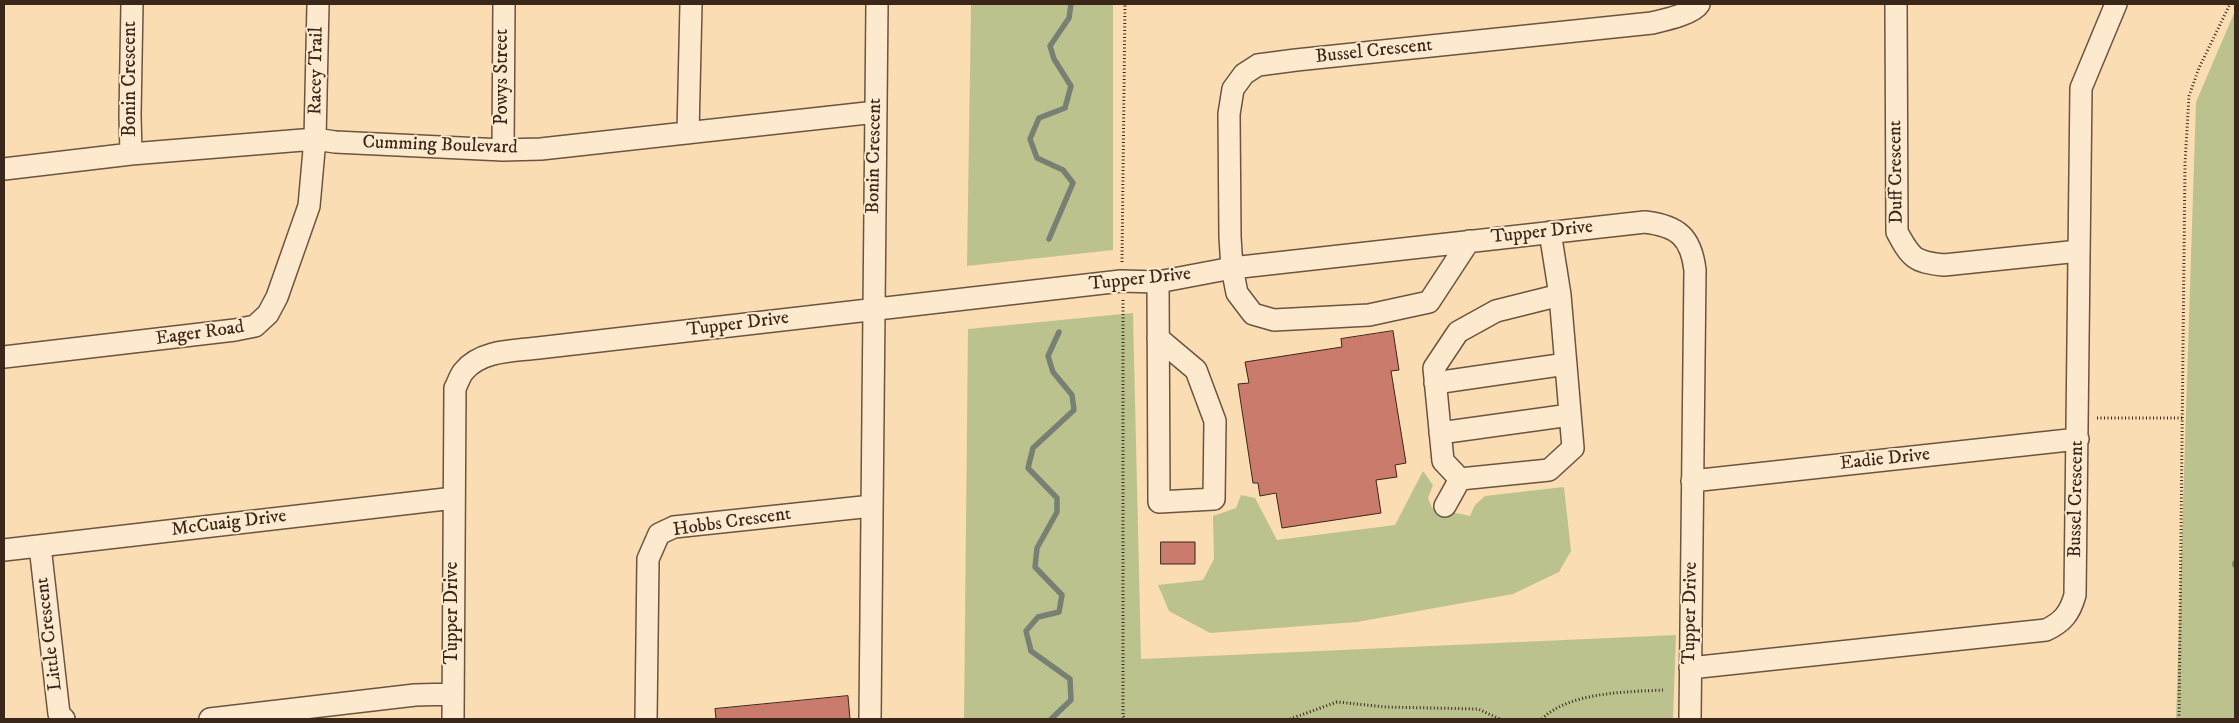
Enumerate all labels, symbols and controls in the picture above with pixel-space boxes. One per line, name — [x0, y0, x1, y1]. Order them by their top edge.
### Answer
street label: Bonin Crescent — [120, 21, 142, 137]
street label: Racey Trail — [305, 27, 329, 115]
street label: Powys Street — [492, 29, 514, 125]
street label: Bussel Crescent — [1314, 35, 1434, 69]
street label: Bonin Crescent — [863, 98, 887, 214]
street label: Duff Crescent — [1885, 120, 1909, 224]
street label: Cumming Boulevard — [362, 132, 518, 160]
street label: Tupper Drive — [1490, 216, 1594, 250]
street label: Tupper Drive — [1088, 263, 1192, 297]
street label: Tupper Drive — [686, 307, 790, 343]
street label: Eager Road — [154, 317, 246, 351]
street label: Bussel Crescent — [2065, 440, 2089, 558]
street label: Eadie Drive — [1839, 444, 1931, 476]
street label: Hobbs Crescent — [672, 503, 792, 543]
street label: McCuaig Drive — [170, 506, 288, 542]
street label: Tupper Drive — [442, 562, 464, 664]
street label: Tupper Drive — [1679, 562, 1703, 664]
street label: Little Crescent — [32, 576, 68, 692]

